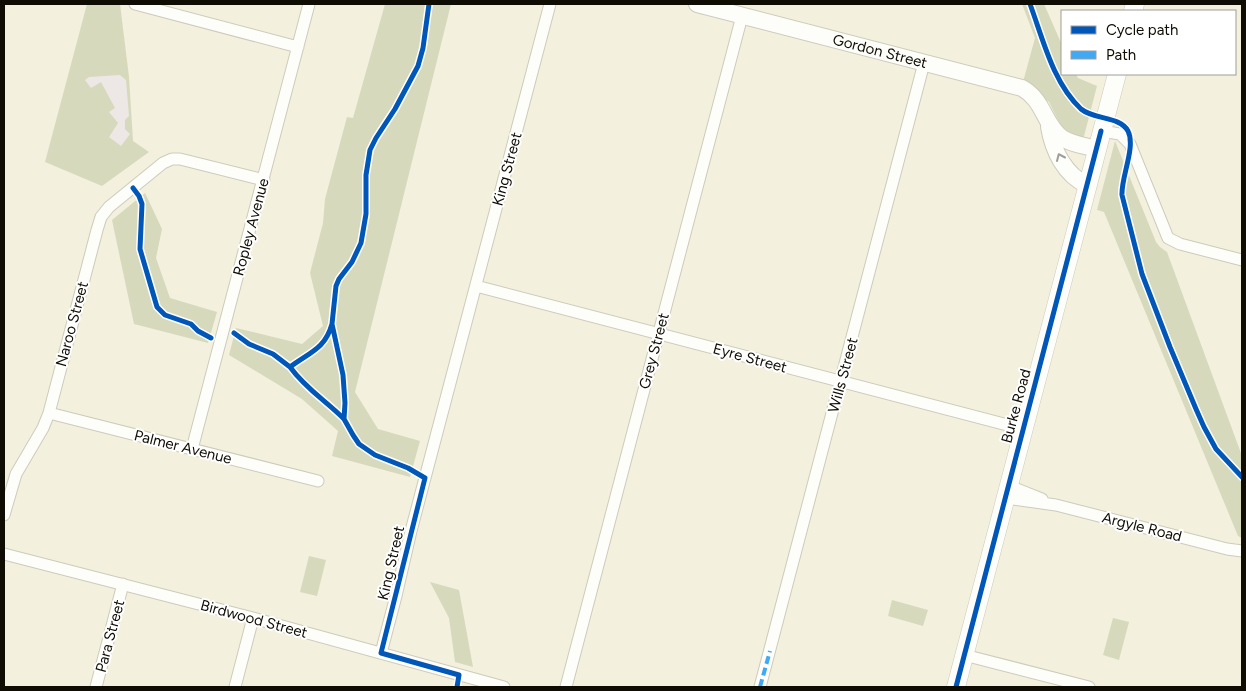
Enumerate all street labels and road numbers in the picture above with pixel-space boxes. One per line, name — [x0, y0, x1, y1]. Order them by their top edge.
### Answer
street label: Gordon Street — [831, 30, 929, 72]
street label: King Street — [489, 130, 526, 208]
street label: Ropley Avenue — [229, 176, 273, 278]
street label: Naroo Street — [52, 279, 92, 369]
street label: Grey Street — [635, 311, 673, 391]
street label: Wills Street — [824, 335, 862, 415]
street label: Eyre Street — [711, 340, 789, 377]
street label: Burke Road — [997, 367, 1035, 445]
street label: Palmer Avenue — [132, 426, 234, 468]
street label: Argyle Road — [1100, 508, 1184, 546]
street label: King Street — [374, 524, 408, 602]
street label: Birdwood Street — [199, 596, 310, 642]
street label: Para Street — [92, 597, 128, 674]

